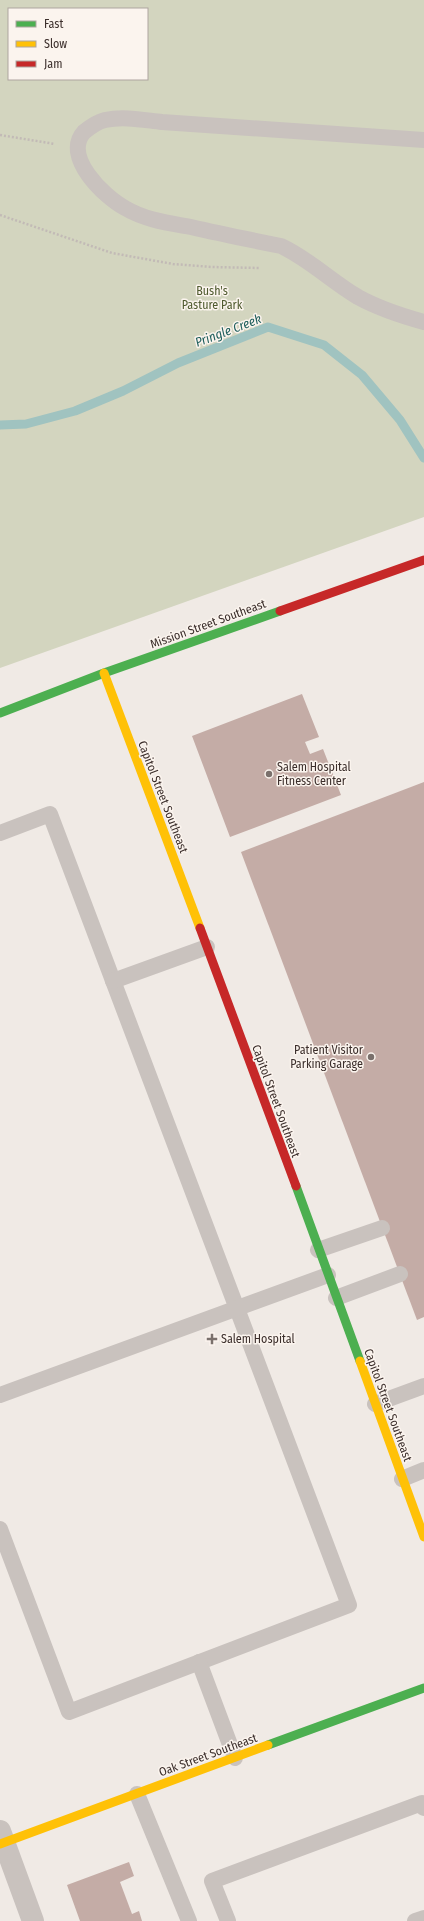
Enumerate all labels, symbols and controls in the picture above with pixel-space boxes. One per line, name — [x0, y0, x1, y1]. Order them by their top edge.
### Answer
legend — [8, 8, 148, 80]
text: Fast — [44, 17, 63, 31]
text: Slow — [44, 37, 67, 51]
text: Jam — [44, 57, 62, 71]
park label: Bush's Pasture Park — [182, 284, 243, 312]
water label: Pringle Creek — [193, 311, 264, 350]
street label: Mission Street Southeast — [148, 597, 268, 651]
street label: Capitol Street Southeast — [135, 739, 191, 855]
place label: Salem Hospital Fitness Center — [277, 760, 351, 788]
marker: Salem Hospital Fitness Center — [264, 769, 274, 779]
street label: Capitol Street Southeast — [249, 1043, 303, 1159]
place label: Patient Visitor Parking Garage — [290, 1043, 364, 1071]
marker: Patient Visitor Parking Garage — [366, 1052, 376, 1062]
place label: Salem Hospital — [221, 1332, 295, 1346]
marker: Salem Hospital — [206, 1333, 218, 1345]
street label: Capitol Street Southeast — [361, 1347, 415, 1463]
street label: Oak Street Southeast — [157, 1731, 259, 1779]

